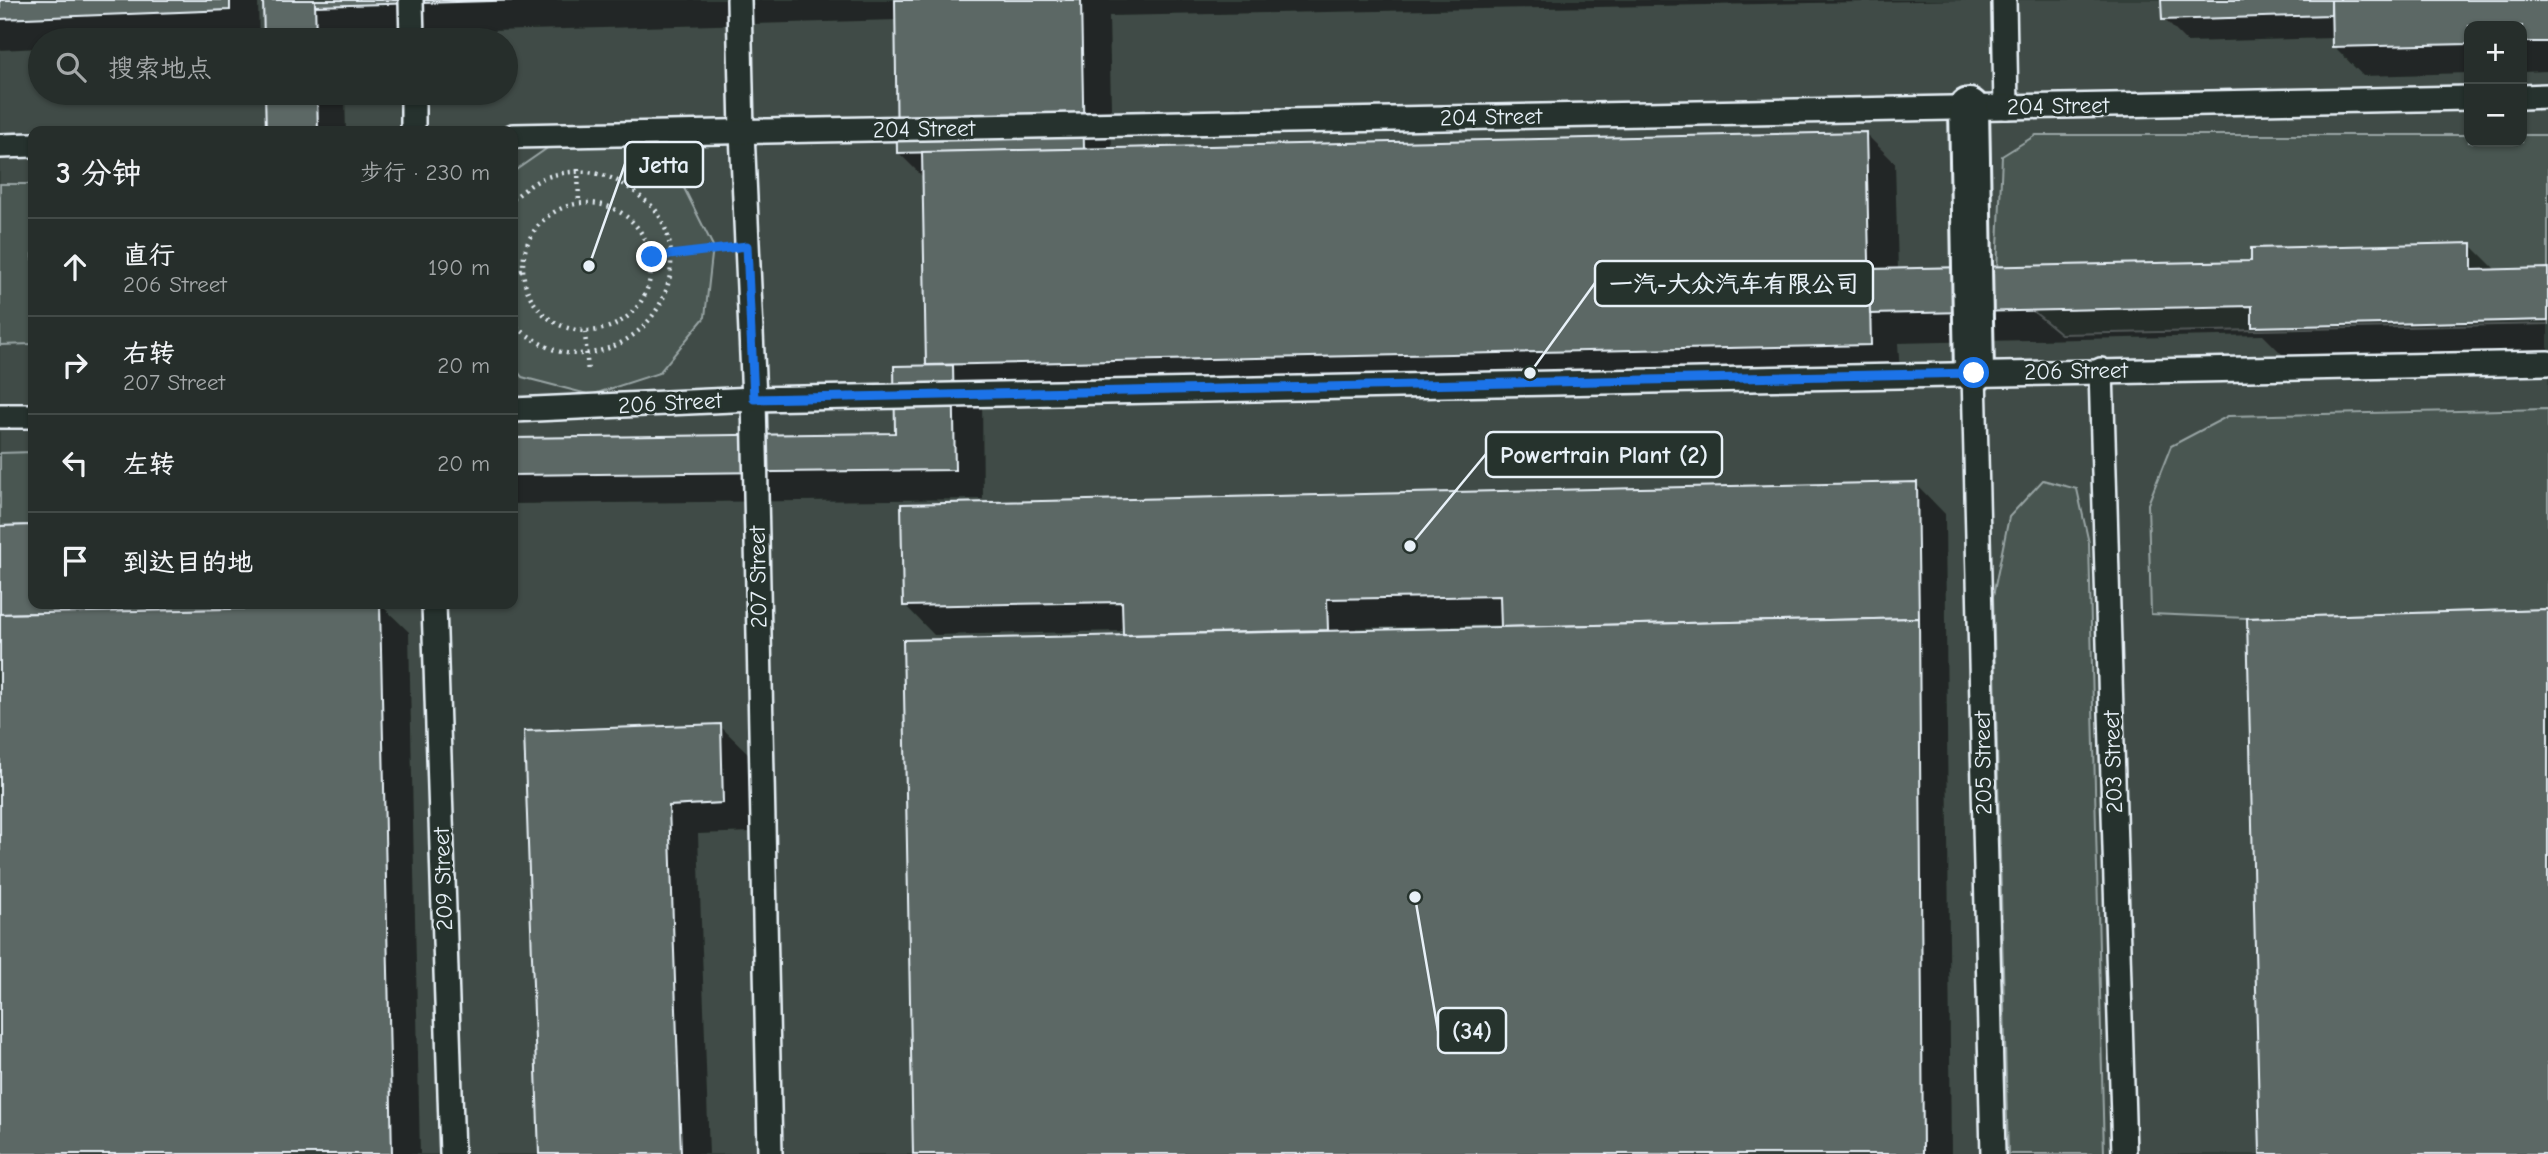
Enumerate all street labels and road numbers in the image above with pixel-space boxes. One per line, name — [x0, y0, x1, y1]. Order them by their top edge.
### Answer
street label: 204 Street — [2007, 92, 2111, 120]
street label: 204 Street — [1440, 103, 1544, 131]
street label: 204 Street — [873, 115, 977, 143]
street label: 206 Street — [2024, 357, 2130, 385]
street label: 206 Street — [617, 387, 724, 419]
street label: 207 Street — [744, 524, 772, 628]
street label: 205 Street — [1969, 709, 1997, 815]
street label: 203 Street — [2098, 709, 2128, 814]
street label: 209 Street — [428, 825, 458, 931]

